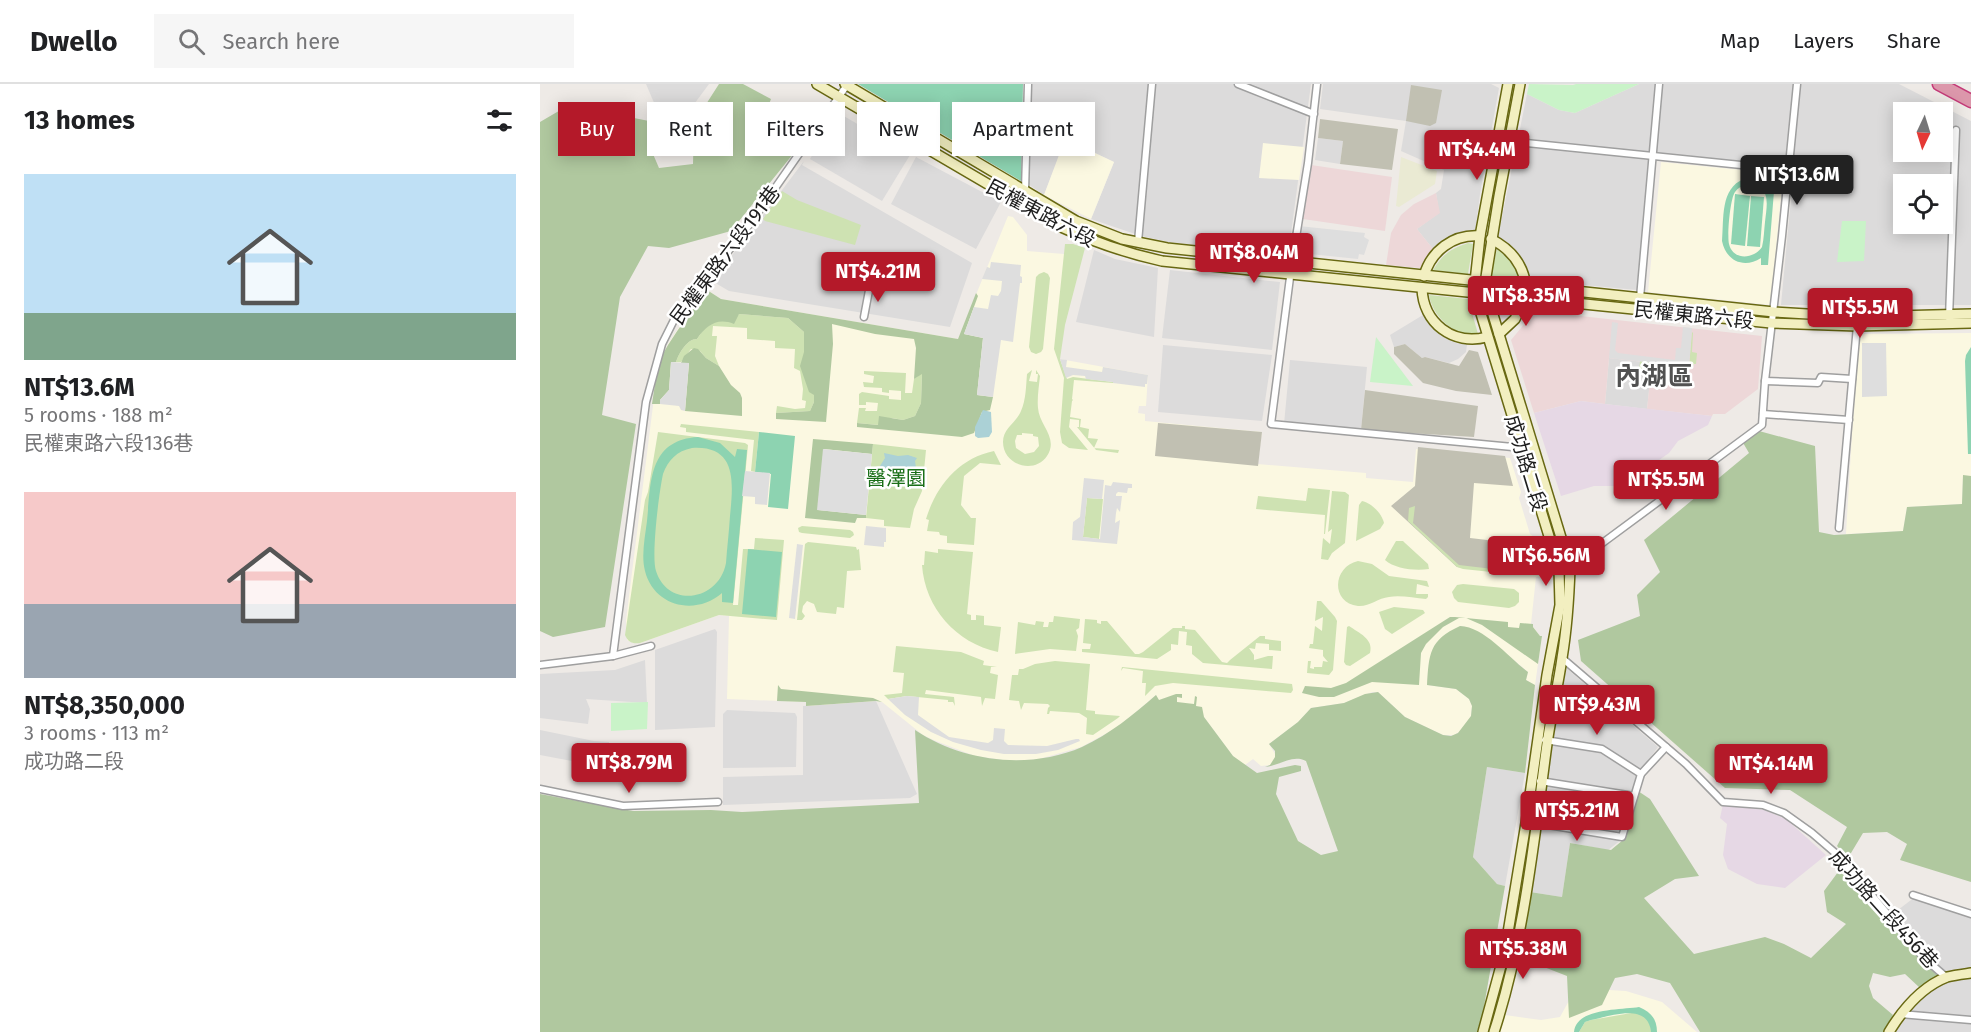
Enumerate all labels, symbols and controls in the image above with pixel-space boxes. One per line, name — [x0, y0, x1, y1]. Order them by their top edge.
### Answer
search box — [154, 14, 574, 68]
text: Dwello — [30, 25, 118, 58]
icon: search — [175, 25, 208, 58]
text: Search here — [223, 28, 340, 55]
text: Map — [1720, 28, 1760, 54]
text: Layers — [1793, 28, 1854, 54]
text: Share — [1887, 28, 1941, 54]
chip: Buy — [558, 102, 635, 156]
chip: Rent — [647, 102, 733, 156]
chip: Filters — [745, 102, 845, 156]
chip: New — [857, 102, 940, 156]
chip: Apartment — [952, 102, 1095, 156]
north arrow — [1893, 102, 1953, 162]
map controls — [1893, 102, 1953, 234]
icon: filters — [483, 104, 516, 137]
text: 13 homes — [24, 105, 135, 136]
pin: NT$4.4M — [1422, 130, 1532, 181]
text: NT$4.4M — [1438, 137, 1516, 161]
pin: NT$13.6M — [1735, 155, 1859, 206]
text: NT$13.6M — [1754, 162, 1840, 186]
street label: 民權東路六段 — [982, 174, 1100, 252]
button: locate — [1893, 174, 1953, 234]
street label: 民權東路六段191巷 — [665, 181, 785, 329]
icon: home — [216, 213, 324, 321]
pin: NT$8.04M — [1192, 233, 1316, 284]
text: NT$8.04M — [1209, 240, 1299, 264]
pin: NT$4.21M — [816, 252, 940, 303]
text: NT$4.21M — [835, 259, 921, 283]
pin: NT$8.35M — [1464, 276, 1588, 327]
text: NT$8.35M — [1482, 283, 1570, 307]
pin: NT$5.5M — [1805, 288, 1915, 339]
text: NT$5.5M — [1822, 295, 1898, 319]
street label: 民權東路六段 — [1633, 297, 1755, 333]
district label: 內湖區 — [1615, 361, 1693, 392]
text: NT$13.6M — [24, 372, 135, 403]
text: 5 rooms · 188 m² — [24, 403, 173, 427]
street label: 成功路二段 — [1500, 412, 1552, 514]
text: 民權東路六段136巷 — [24, 431, 193, 455]
pin: NT$5.5M — [1611, 460, 1721, 511]
park label: 醫澤園 — [866, 466, 926, 490]
text: NT$5.5M — [1628, 467, 1704, 491]
icon: home — [216, 531, 324, 639]
pin: NT$6.56M — [1484, 536, 1608, 587]
text: NT$6.56M — [1502, 543, 1590, 567]
pin: NT$9.43M — [1535, 685, 1659, 736]
text: NT$8,350,000 — [24, 690, 185, 721]
text: NT$9.43M — [1554, 692, 1640, 716]
text: 3 rooms · 113 m² — [24, 721, 169, 745]
pin: NT$8.79M — [567, 743, 691, 794]
pin: NT$4.14M — [1709, 744, 1833, 795]
text: 成功路二段 — [24, 749, 124, 773]
text: NT$8.79M — [585, 750, 673, 774]
text: NT$4.14M — [1728, 751, 1814, 775]
pin: NT$5.21M — [1515, 791, 1639, 842]
text: NT$5.21M — [1534, 798, 1620, 822]
street label: 成功路二段456巷 — [1825, 845, 1943, 973]
pin: NT$5.38M — [1461, 929, 1585, 980]
text: NT$5.38M — [1479, 936, 1567, 960]

